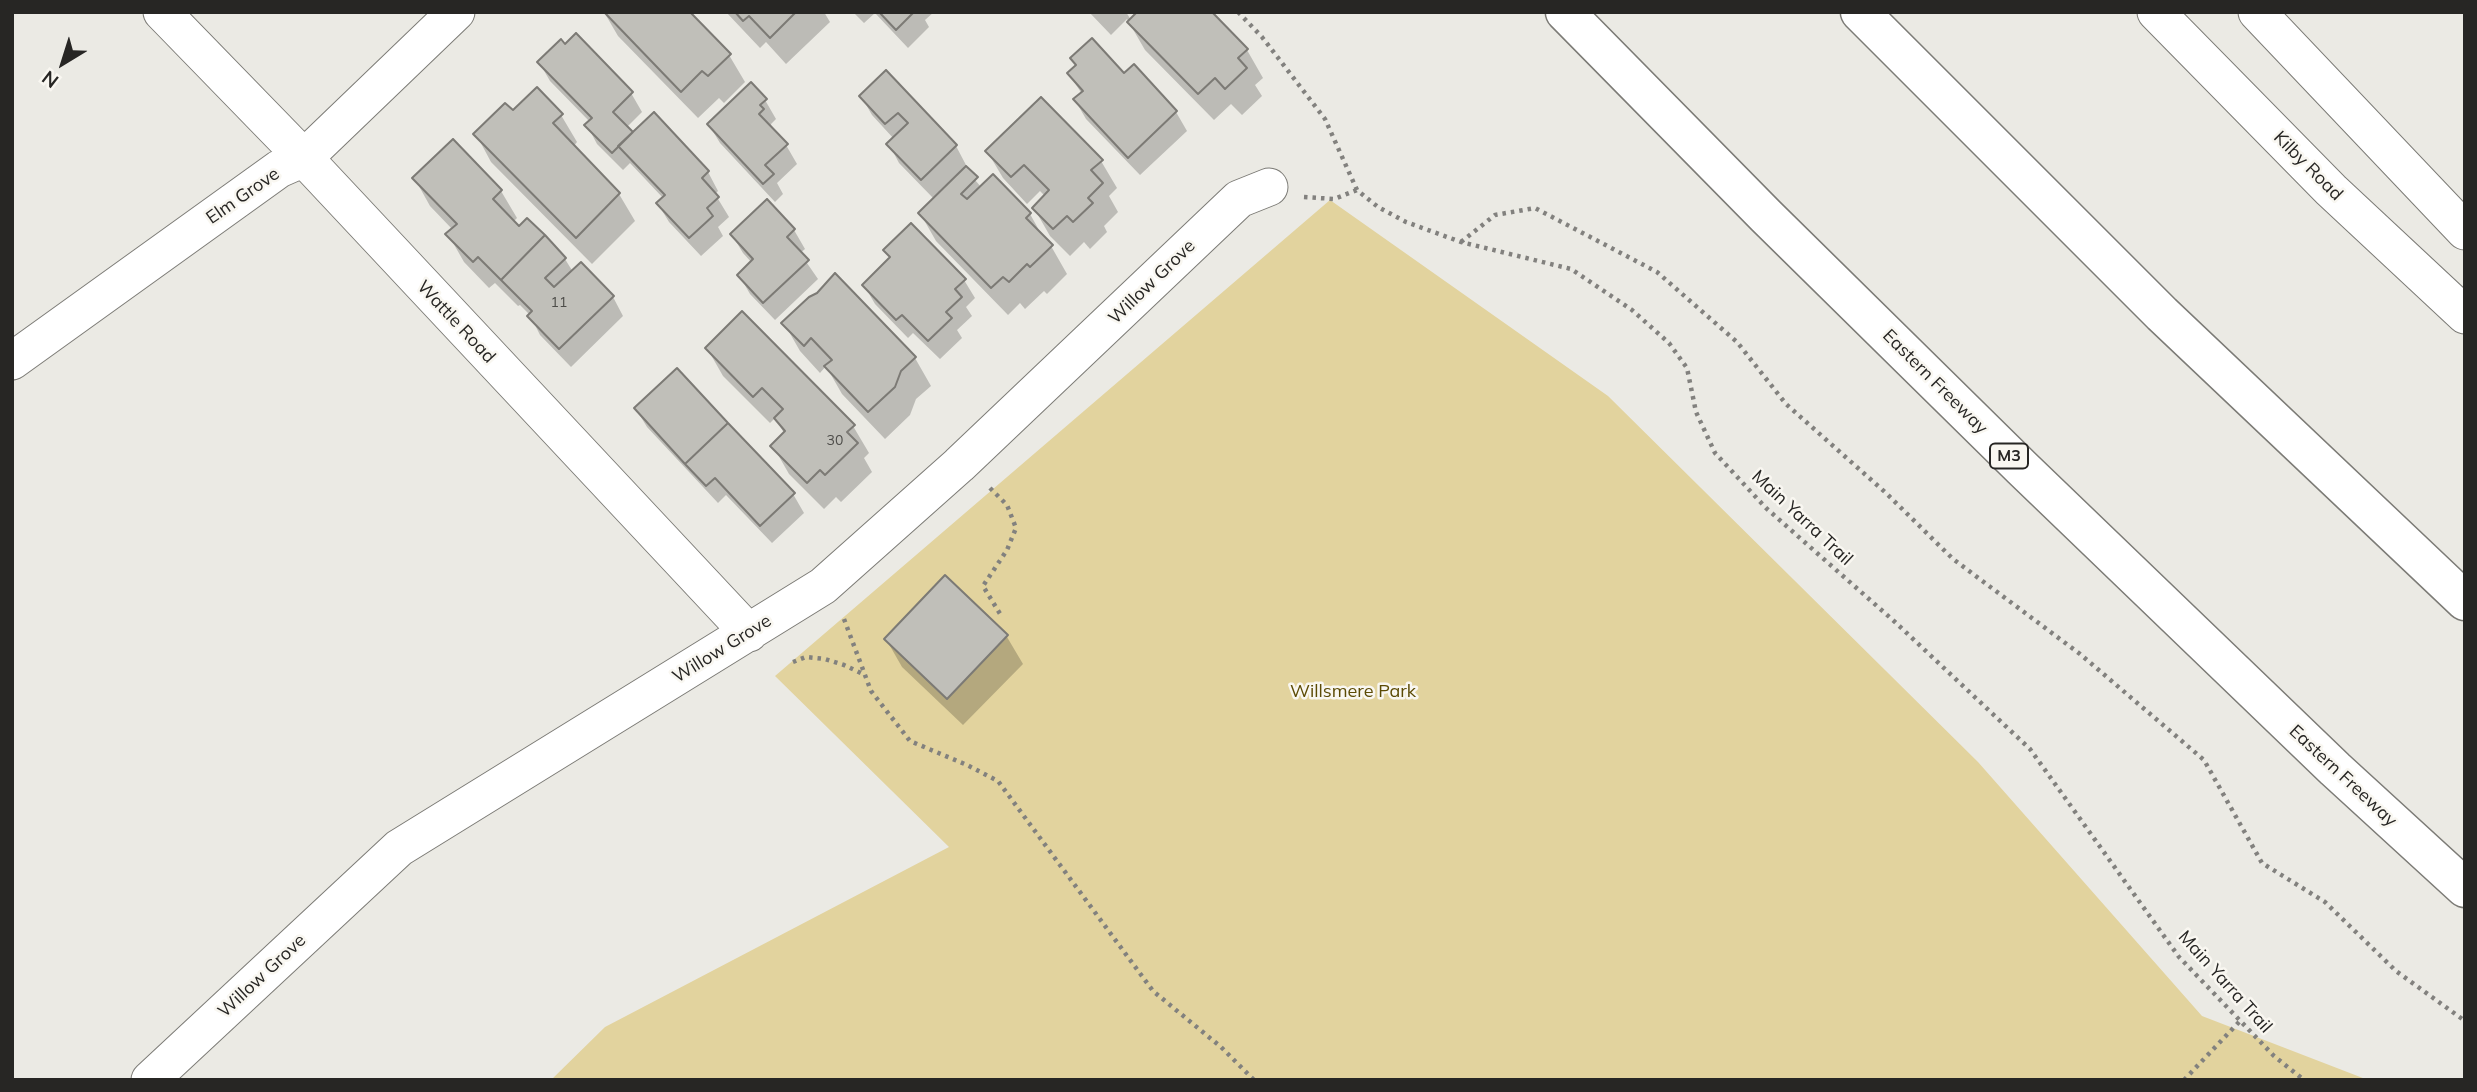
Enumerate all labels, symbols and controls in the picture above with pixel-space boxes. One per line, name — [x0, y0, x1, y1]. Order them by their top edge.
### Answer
north arrow — [28, 28, 98, 98]
text: N — [37, 66, 63, 93]
street label: Kilby Road — [2269, 127, 2347, 205]
street label: Elm Grove — [202, 163, 284, 229]
street label: Willow Grove — [1104, 235, 1200, 329]
street label: Wattle Road — [412, 276, 500, 368]
house number: 11 — [551, 295, 567, 311]
street label: Eastern Freeway — [1878, 325, 1992, 439]
house number: 30 — [827, 433, 843, 449]
road number: M3 — [1990, 444, 2028, 468]
street label: Main Yarra Trail — [1747, 466, 1857, 570]
street label: Willow Grove — [669, 610, 775, 688]
park label: Willsmere Park — [1290, 681, 1416, 703]
street label: Eastern Freeway — [2285, 721, 2401, 831]
street label: Main Yarra Trail — [2174, 927, 2276, 1037]
street label: Willow Grove — [214, 930, 310, 1022]

